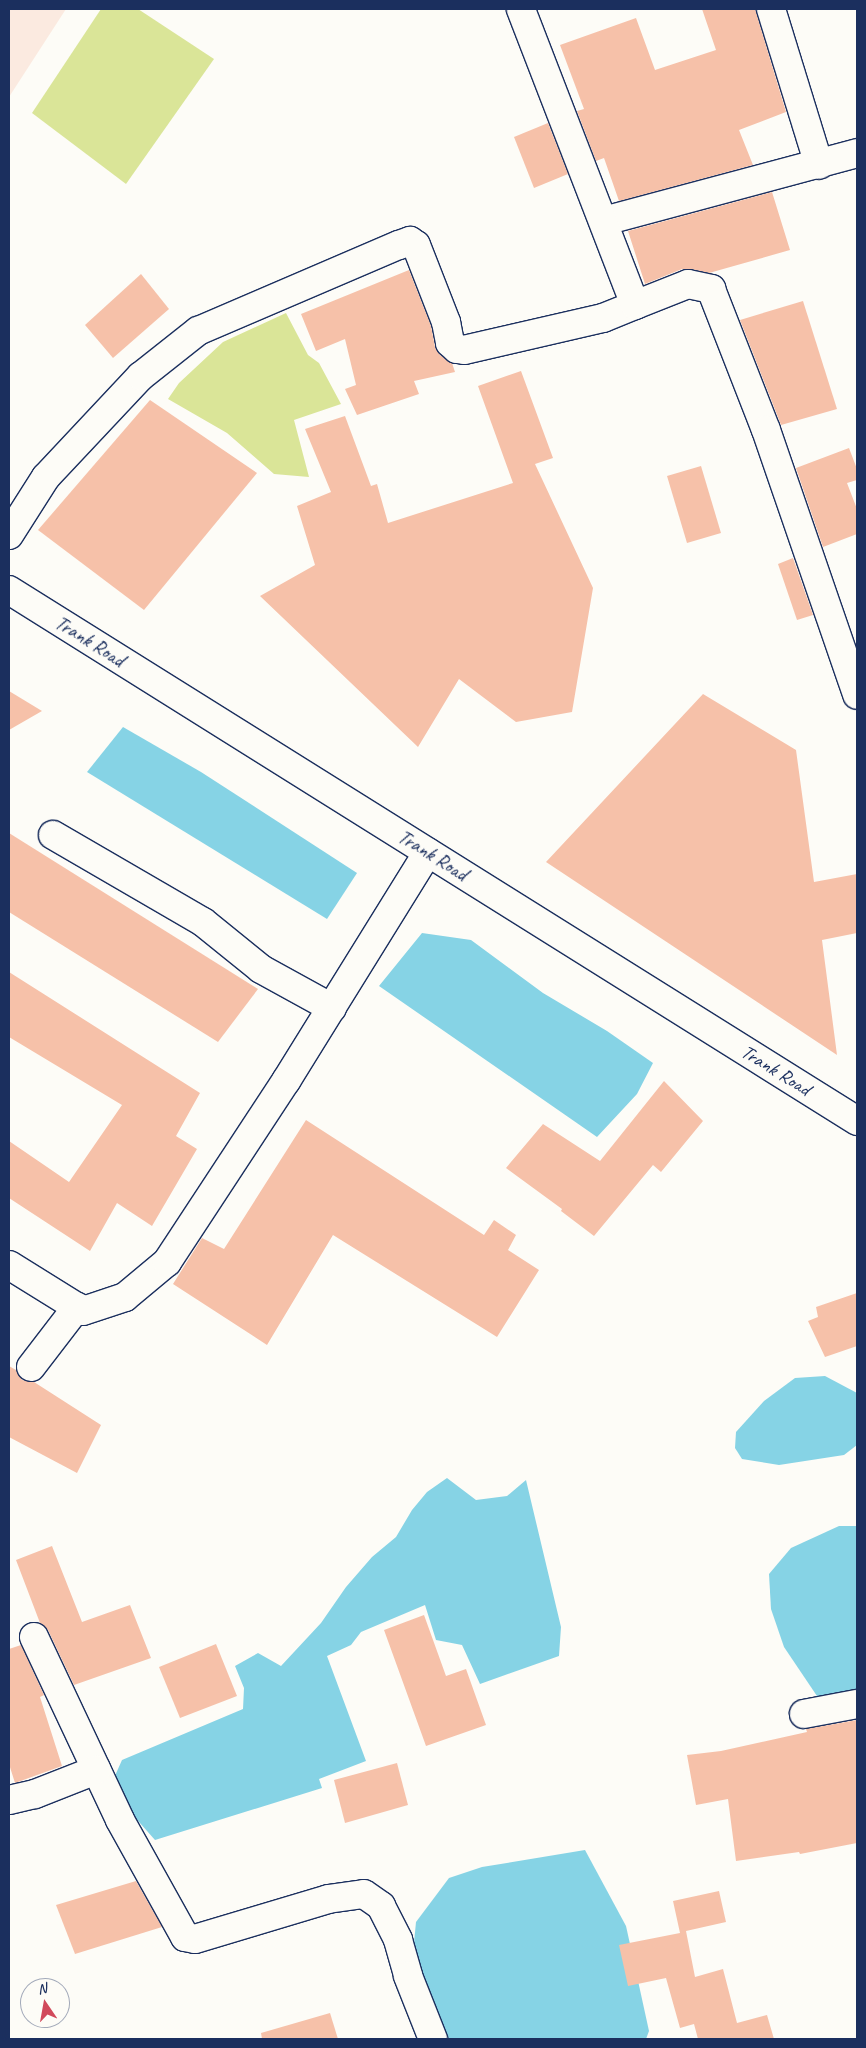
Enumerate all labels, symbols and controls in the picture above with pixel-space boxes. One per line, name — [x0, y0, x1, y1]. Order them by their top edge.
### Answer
street label: Trank Road — [51, 610, 129, 672]
street label: Trank Road — [394, 824, 472, 886]
street label: Trank Road — [737, 1039, 815, 1101]
north arrow — [20, 1978, 70, 2028]
text: N — [36, 1980, 48, 1998]

